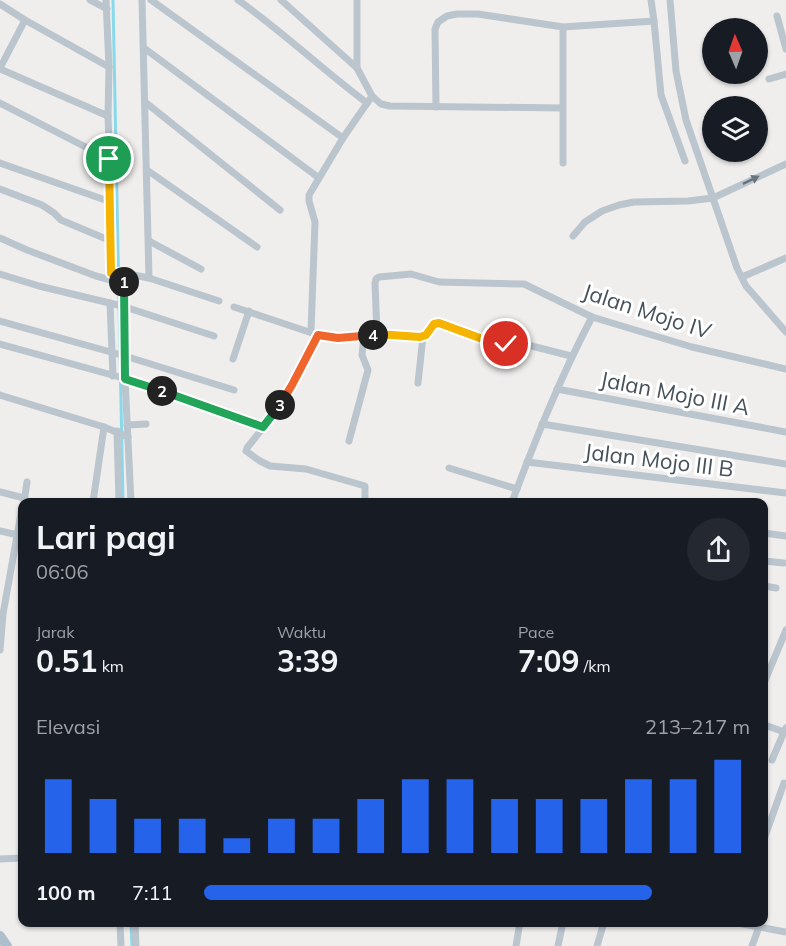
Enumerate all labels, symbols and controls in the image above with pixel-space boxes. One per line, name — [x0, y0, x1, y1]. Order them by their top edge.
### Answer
north arrow — [702, 18, 768, 84]
map controls — [702, 18, 768, 162]
button: layers — [702, 96, 768, 162]
pin — [83, 133, 134, 184]
icon: arrive — [92, 142, 125, 175]
one-way arrow — [742, 176, 759, 185]
pin: 1 — [109, 267, 139, 297]
text: 1 — [119, 272, 129, 292]
street label: Jalan Mojo IV — [579, 277, 715, 345]
pin — [480, 318, 531, 369]
pin: 4 — [358, 320, 388, 350]
text: 4 — [368, 325, 378, 345]
icon: check — [489, 327, 522, 360]
street label: Jalan Mojo III A — [598, 365, 752, 421]
pin: 2 — [147, 376, 177, 406]
text: 2 — [157, 381, 167, 401]
pin: 3 — [265, 390, 295, 420]
text: 3 — [275, 395, 285, 415]
street label: Jalan Mojo III B — [583, 437, 735, 483]
text: Lari pagi — [36, 516, 176, 557]
button: share — [687, 518, 750, 581]
text: 06:06 — [36, 559, 89, 584]
text: Jarak — [36, 622, 74, 642]
text: Waktu — [277, 622, 326, 642]
text: Pace — [518, 622, 554, 642]
text: 0.51 — [36, 642, 97, 680]
text: 3:39 — [277, 642, 338, 680]
text: 7:09 — [518, 642, 579, 680]
text: km — [97, 656, 124, 676]
text: /km — [579, 656, 610, 676]
text: Elevasi — [36, 714, 100, 739]
text: 213–217 m — [645, 714, 750, 739]
text: 100 m — [36, 880, 95, 905]
text: 7:11 — [132, 880, 173, 905]

